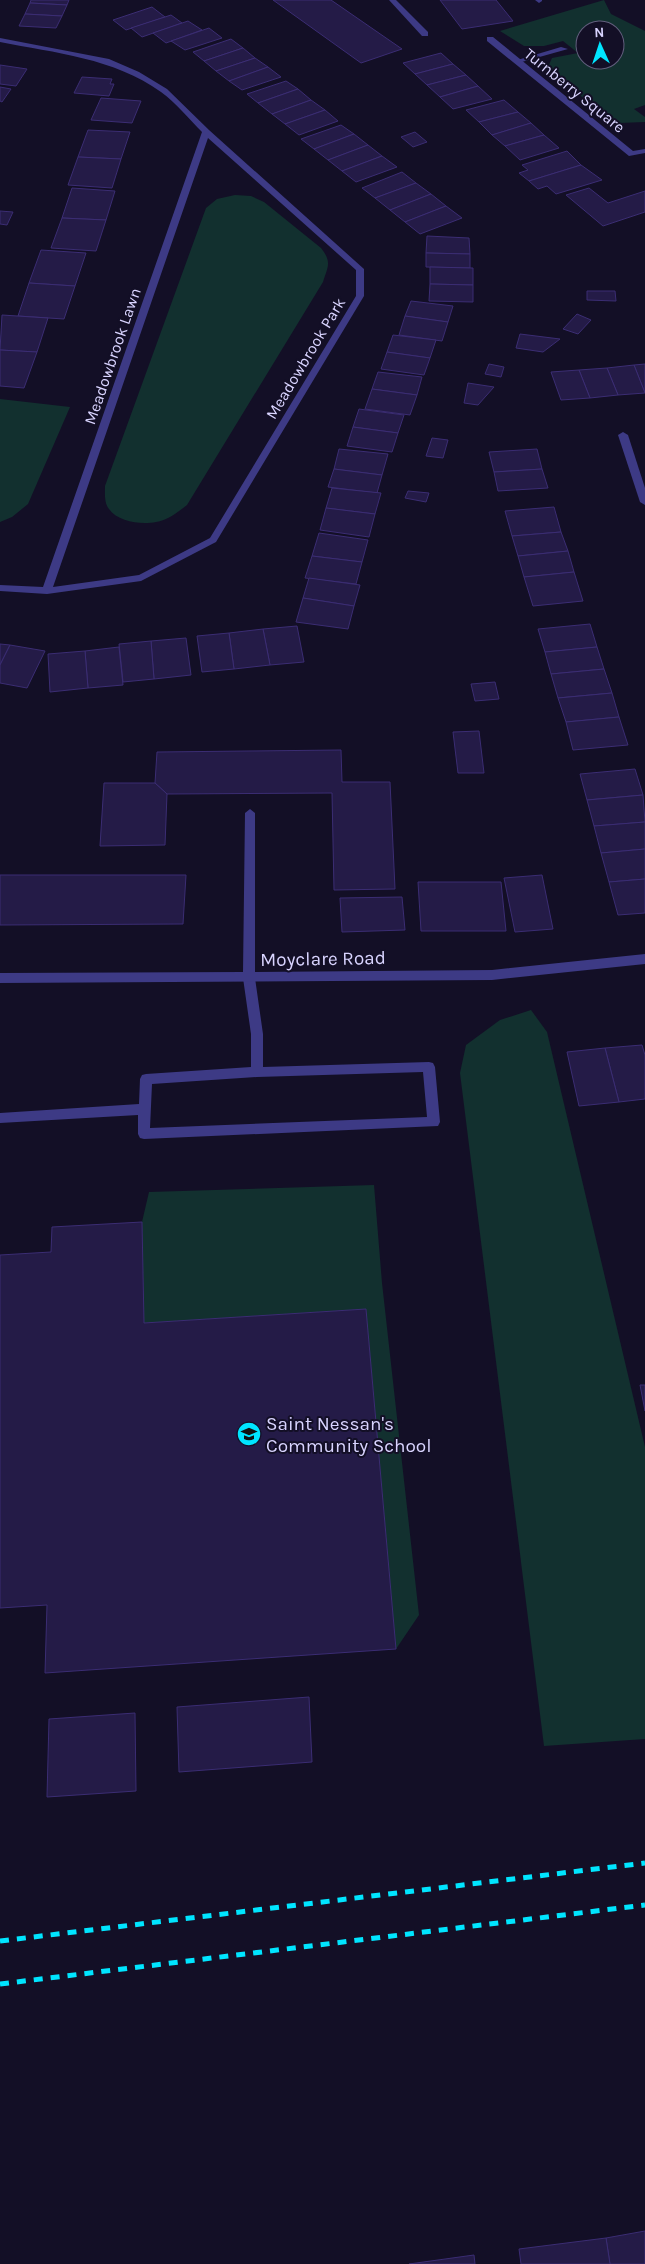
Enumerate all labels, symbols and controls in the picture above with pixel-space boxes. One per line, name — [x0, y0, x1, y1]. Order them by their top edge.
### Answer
north arrow — [575, 20, 625, 70]
text: N — [594, 24, 605, 41]
street label: Turnberry Square — [520, 44, 629, 137]
street label: Meadowbrook Lawn — [80, 285, 145, 427]
street label: Meadowbrook Park — [262, 294, 349, 422]
street label: Moyclare Road — [260, 947, 386, 971]
place label: Saint Nessan's Community School — [266, 1413, 432, 1457]
school or university icon: Saint Nessan's Community School — [236, 1421, 262, 1447]

